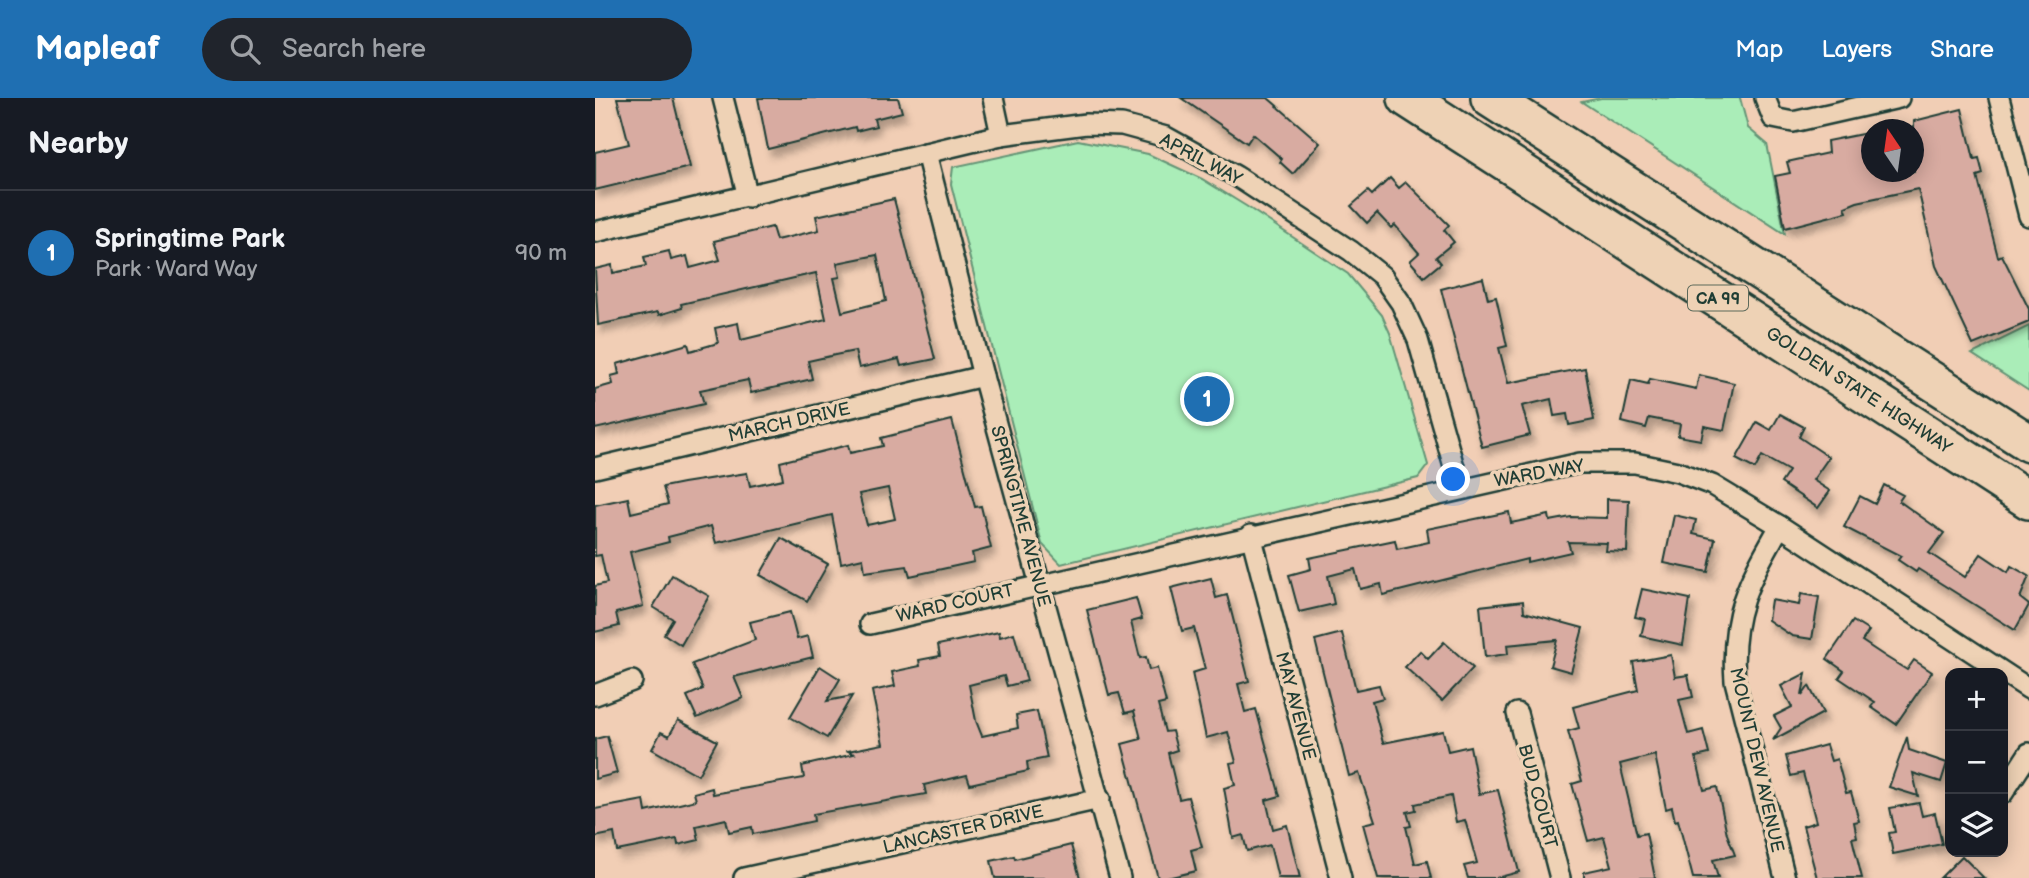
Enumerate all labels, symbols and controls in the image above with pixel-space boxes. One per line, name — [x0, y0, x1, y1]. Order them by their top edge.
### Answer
search box — [202, 18, 692, 81]
text: Mapleaf — [35, 29, 160, 69]
icon: search — [226, 30, 264, 68]
text: Search here — [282, 34, 426, 65]
text: Map — [1735, 35, 1783, 64]
text: Layers — [1821, 35, 1892, 64]
text: Share — [1930, 35, 1994, 64]
north arrow — [1861, 119, 1924, 182]
text: Nearby — [28, 126, 128, 162]
street label: APRIL WAY — [1156, 129, 1246, 190]
text: Springtime Park — [95, 224, 285, 255]
text: 1 — [46, 239, 56, 267]
text: 90 m — [515, 239, 567, 267]
text: Park · Ward Way — [95, 255, 257, 283]
road number: CA 99 — [1688, 286, 1748, 310]
street label: GOLDEN STATE HIGHWAY — [1762, 322, 1956, 459]
pin: 1 — [1184, 373, 1230, 425]
street label: MARCH DRIVE — [726, 398, 852, 447]
street label: SPRINGTIME AVENUE — [986, 423, 1055, 609]
street label: WARD WAY — [1492, 455, 1586, 492]
your location — [1436, 462, 1470, 496]
street label: WARD COURT — [894, 580, 1016, 627]
street label: MAY AVENUE — [1271, 650, 1320, 763]
street label: MOUNT DEW AVENUE — [1725, 666, 1788, 855]
map controls — [1945, 668, 2008, 857]
button: + — [1945, 668, 2008, 731]
button: − — [1945, 731, 2008, 794]
street label: BUD COURT — [1514, 742, 1562, 851]
button: layers — [1945, 794, 2008, 857]
street label: LANCASTER DRIVE — [881, 801, 1046, 858]

